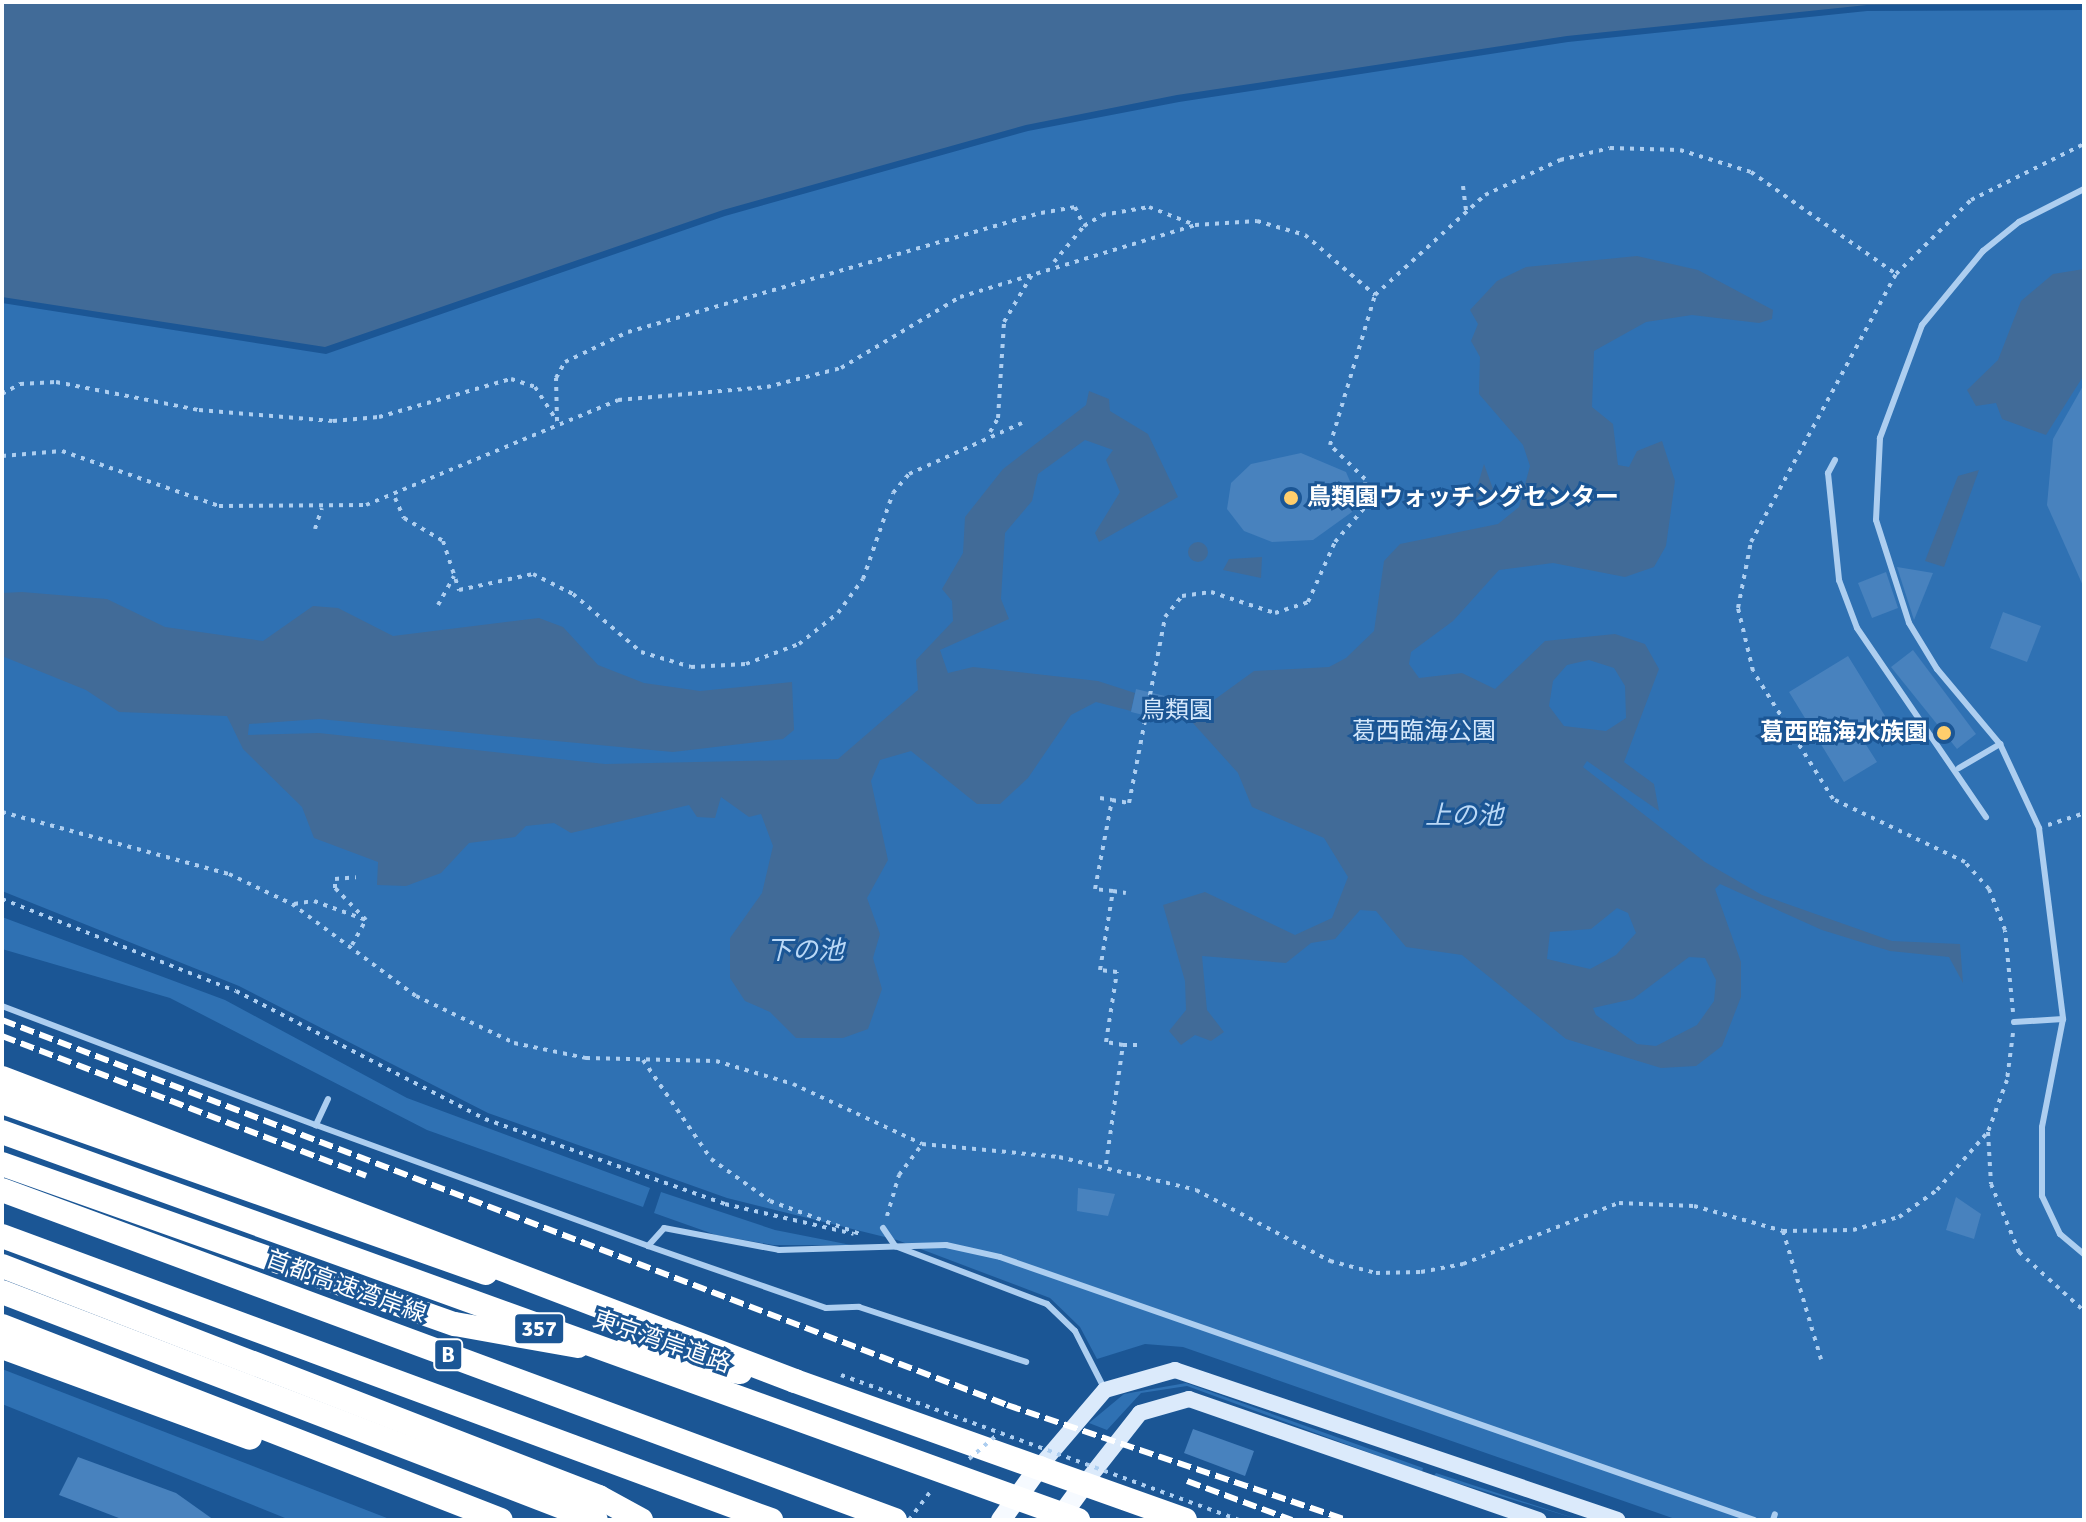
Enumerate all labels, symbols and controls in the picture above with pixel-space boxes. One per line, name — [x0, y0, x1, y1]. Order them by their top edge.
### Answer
place label: 鳥類園ウォッチングセンター — [1307, 484, 1619, 512]
marker: 鳥類園ウォッチングセンター — [1282, 489, 1300, 507]
park label: 鳥類園 — [1141, 697, 1213, 725]
park label: 葛西臨海公園 — [1352, 718, 1496, 746]
place label: 葛西臨海水族園 — [1760, 719, 1928, 747]
marker: 葛西臨海水族園 — [1935, 724, 1953, 742]
water label: 上の池 — [1425, 801, 1503, 833]
water label: 下の池 — [766, 936, 844, 968]
street label: 首都高速湾岸線 — [262, 1245, 430, 1329]
street label: 東京湾岸道路 — [589, 1305, 735, 1379]
road number: 357 — [513, 1311, 565, 1347]
road number: B — [432, 1337, 464, 1373]

